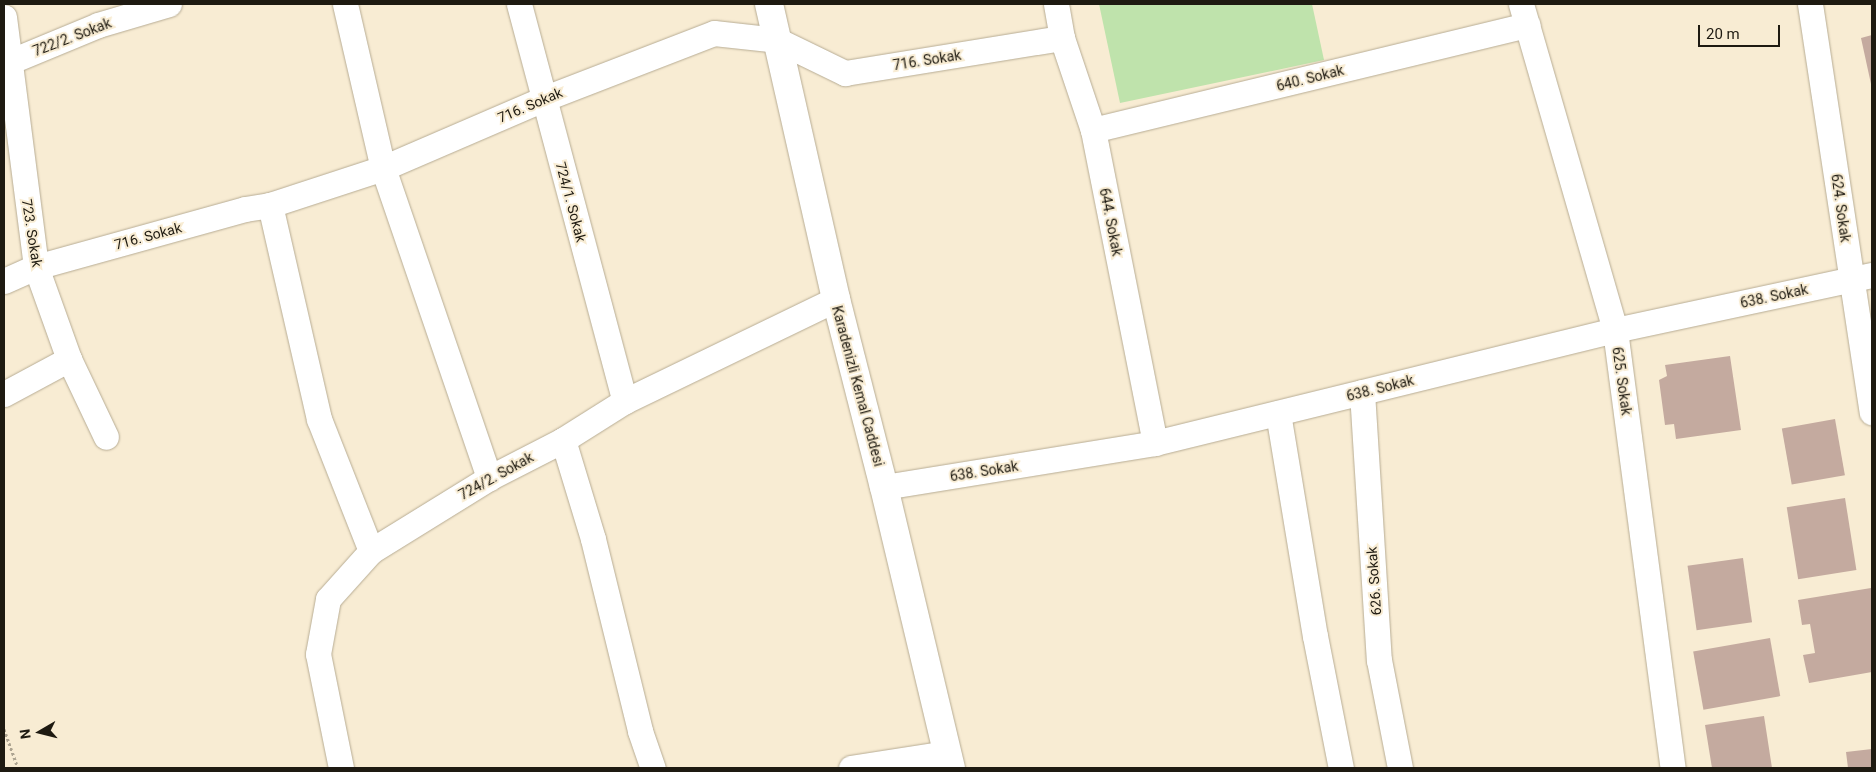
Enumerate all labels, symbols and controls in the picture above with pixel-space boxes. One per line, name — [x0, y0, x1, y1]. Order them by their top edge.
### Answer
street label: 722/2. Sokak — [30, 14, 114, 60]
scale bar — [1701, 15, 1784, 47]
text: 20 m — [1706, 25, 1740, 43]
street label: 716. Sokak — [892, 46, 962, 74]
street label: 640. Sokak — [1275, 62, 1345, 94]
street label: 716. Sokak — [495, 84, 565, 126]
street label: 724/1. Sokak — [552, 160, 590, 244]
street label: 624. Sokak — [1828, 173, 1854, 243]
street label: 644. Sokak — [1096, 187, 1126, 257]
street label: 723. Sokak — [18, 198, 46, 268]
street label: 716. Sokak — [113, 219, 183, 253]
street label: 638. Sokak — [1739, 281, 1809, 311]
street label: Karadenizli Kemal Caddesi — [828, 304, 888, 468]
street label: 625. Sokak — [1609, 346, 1635, 416]
street label: 638. Sokak — [1345, 372, 1415, 404]
street label: 724/2. Sokak — [456, 449, 536, 503]
street label: 638. Sokak — [949, 457, 1019, 485]
street label: 626. Sokak — [1363, 546, 1385, 616]
north arrow — [15, 707, 65, 757]
text: N — [17, 728, 34, 740]

